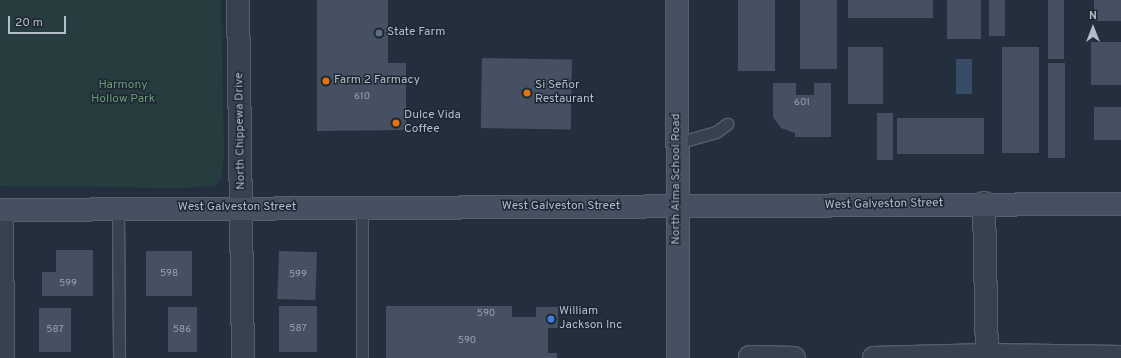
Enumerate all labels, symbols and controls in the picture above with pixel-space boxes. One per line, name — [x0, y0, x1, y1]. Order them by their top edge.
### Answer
scale bar — [10, 8, 68, 34]
north arrow — [1073, 8, 1113, 48]
text: N — [1089, 9, 1097, 23]
text: 20 m — [15, 15, 43, 31]
place label: State Farm — [387, 26, 445, 40]
marker: State Farm — [374, 28, 384, 38]
street label: North Chippewa Drive — [233, 72, 249, 190]
place label: Farm 2 Farmacy — [334, 74, 420, 88]
marker: Farm 2 Farmacy — [321, 76, 331, 86]
park label: Harmony Hollow Park — [91, 79, 155, 107]
place label: Si Señor Restaurant — [535, 79, 594, 107]
marker: Si Señor Restaurant — [522, 88, 532, 98]
house number: 610 — [354, 91, 370, 103]
house number: 601 — [794, 97, 810, 109]
place label: Dulce Vida Coffee — [404, 109, 461, 137]
street label: North Alma School Road — [670, 113, 684, 245]
marker: Dulce Vida Coffee — [391, 118, 401, 128]
street label: West Galveston Street — [825, 197, 943, 213]
street label: West Galveston Street — [502, 200, 620, 214]
street label: West Galveston Street — [178, 201, 296, 215]
house number: 598 — [160, 268, 178, 280]
house number: 599 — [289, 269, 307, 281]
house number: 599 — [59, 278, 77, 290]
place label: William Jackson Inc — [559, 305, 622, 333]
house number: 590 — [477, 308, 495, 320]
marker: William Jackson Inc — [546, 314, 556, 324]
house number: 587 — [289, 323, 307, 335]
house number: 587 — [46, 324, 64, 336]
house number: 586 — [173, 324, 191, 336]
house number: 590 — [458, 335, 476, 347]

